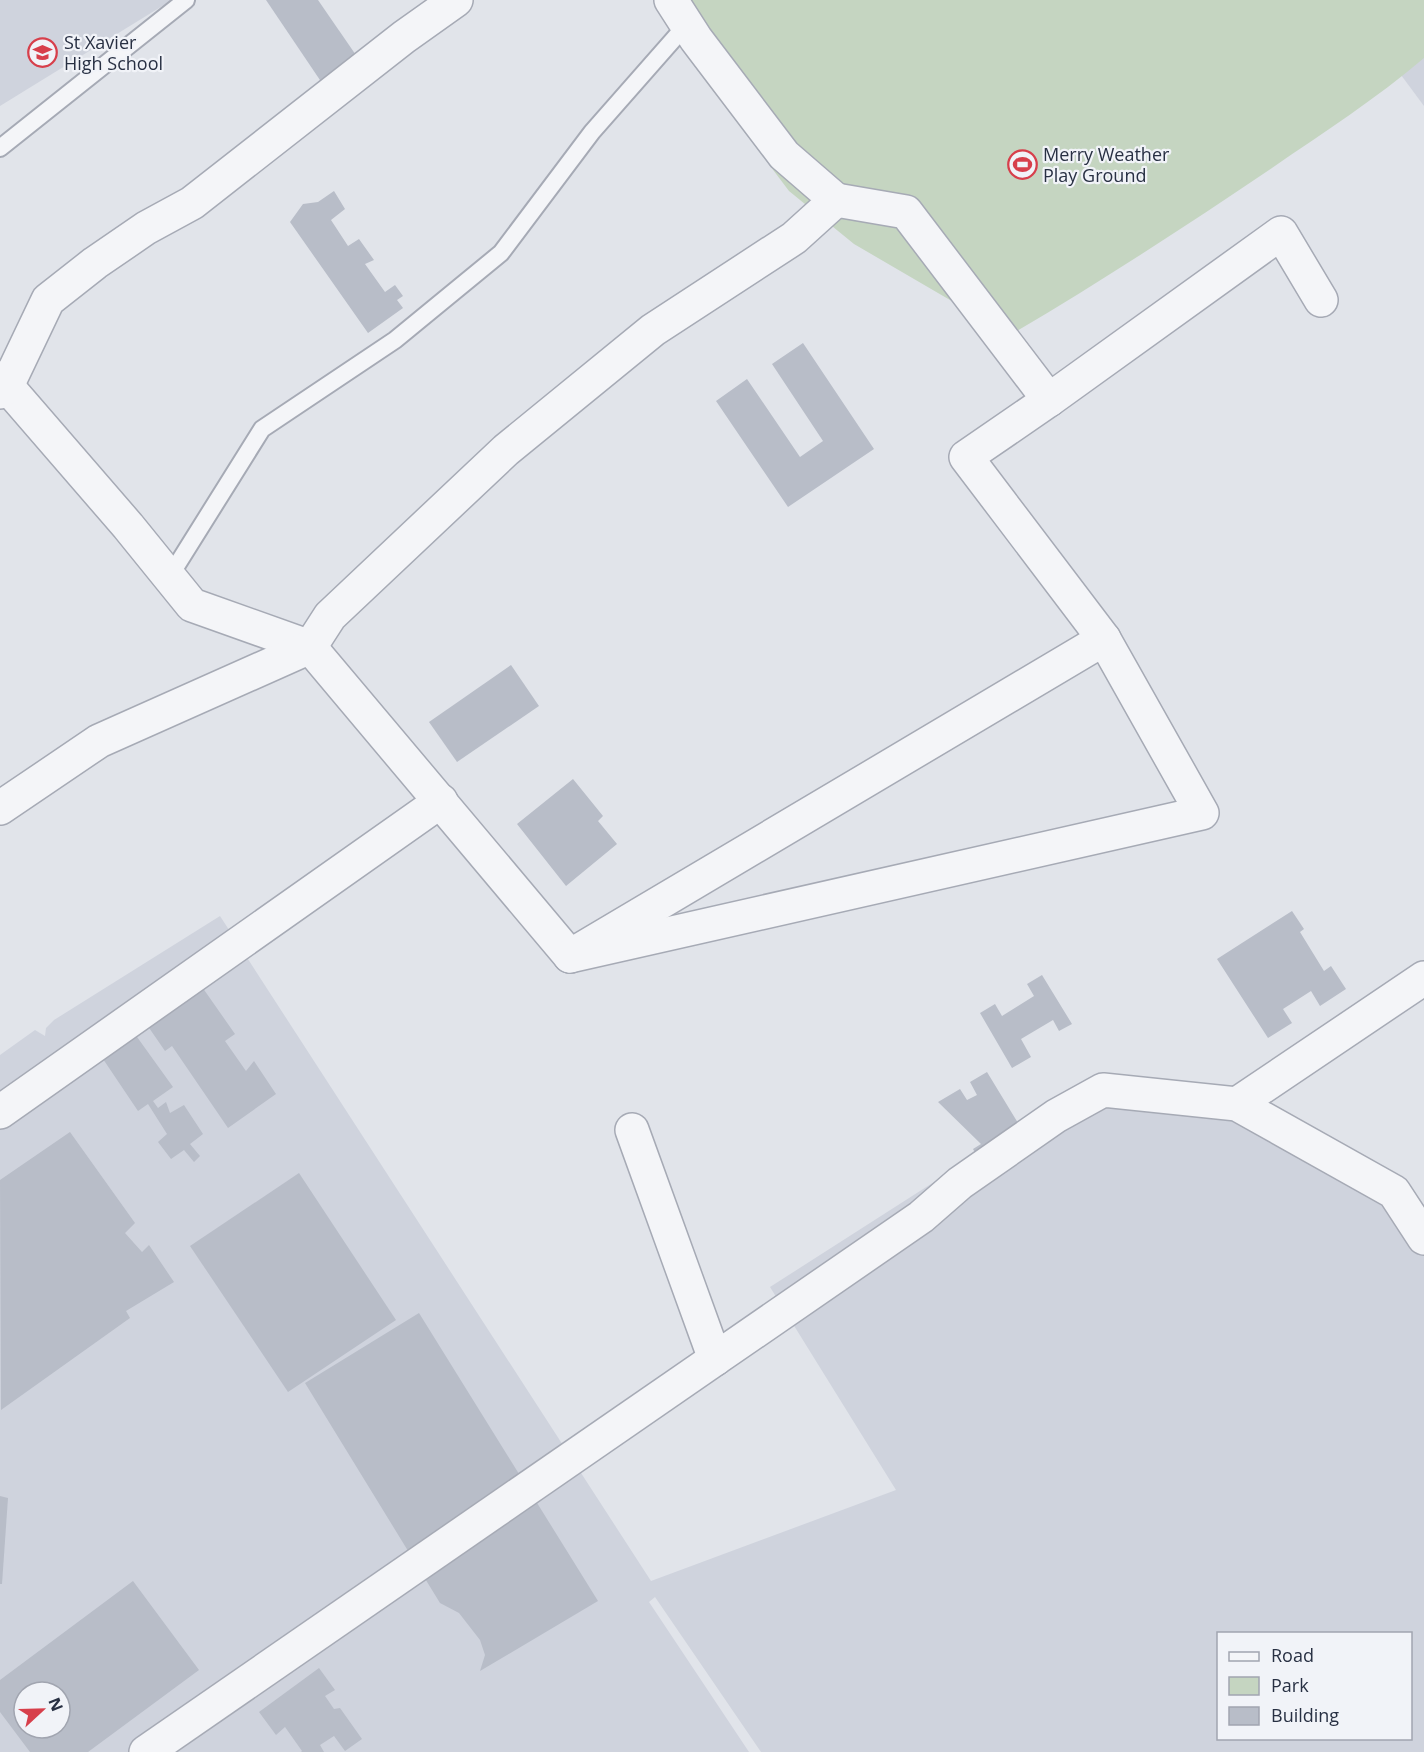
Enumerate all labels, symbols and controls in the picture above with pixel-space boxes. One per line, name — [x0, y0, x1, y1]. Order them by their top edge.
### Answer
place label: St Xavier High School — [64, 30, 163, 75]
school or university icon: St Xavier High School — [27, 37, 59, 69]
place label: Merry Weather Play Ground — [1043, 142, 1170, 187]
sports icon: Merry Weather Play Ground — [1006, 149, 1038, 181]
legend — [1217, 1632, 1412, 1740]
text: Road — [1271, 1643, 1314, 1667]
text: Park — [1271, 1673, 1309, 1697]
north arrow — [12, 1680, 72, 1740]
text: N — [43, 1694, 69, 1715]
text: Building — [1271, 1703, 1339, 1727]

